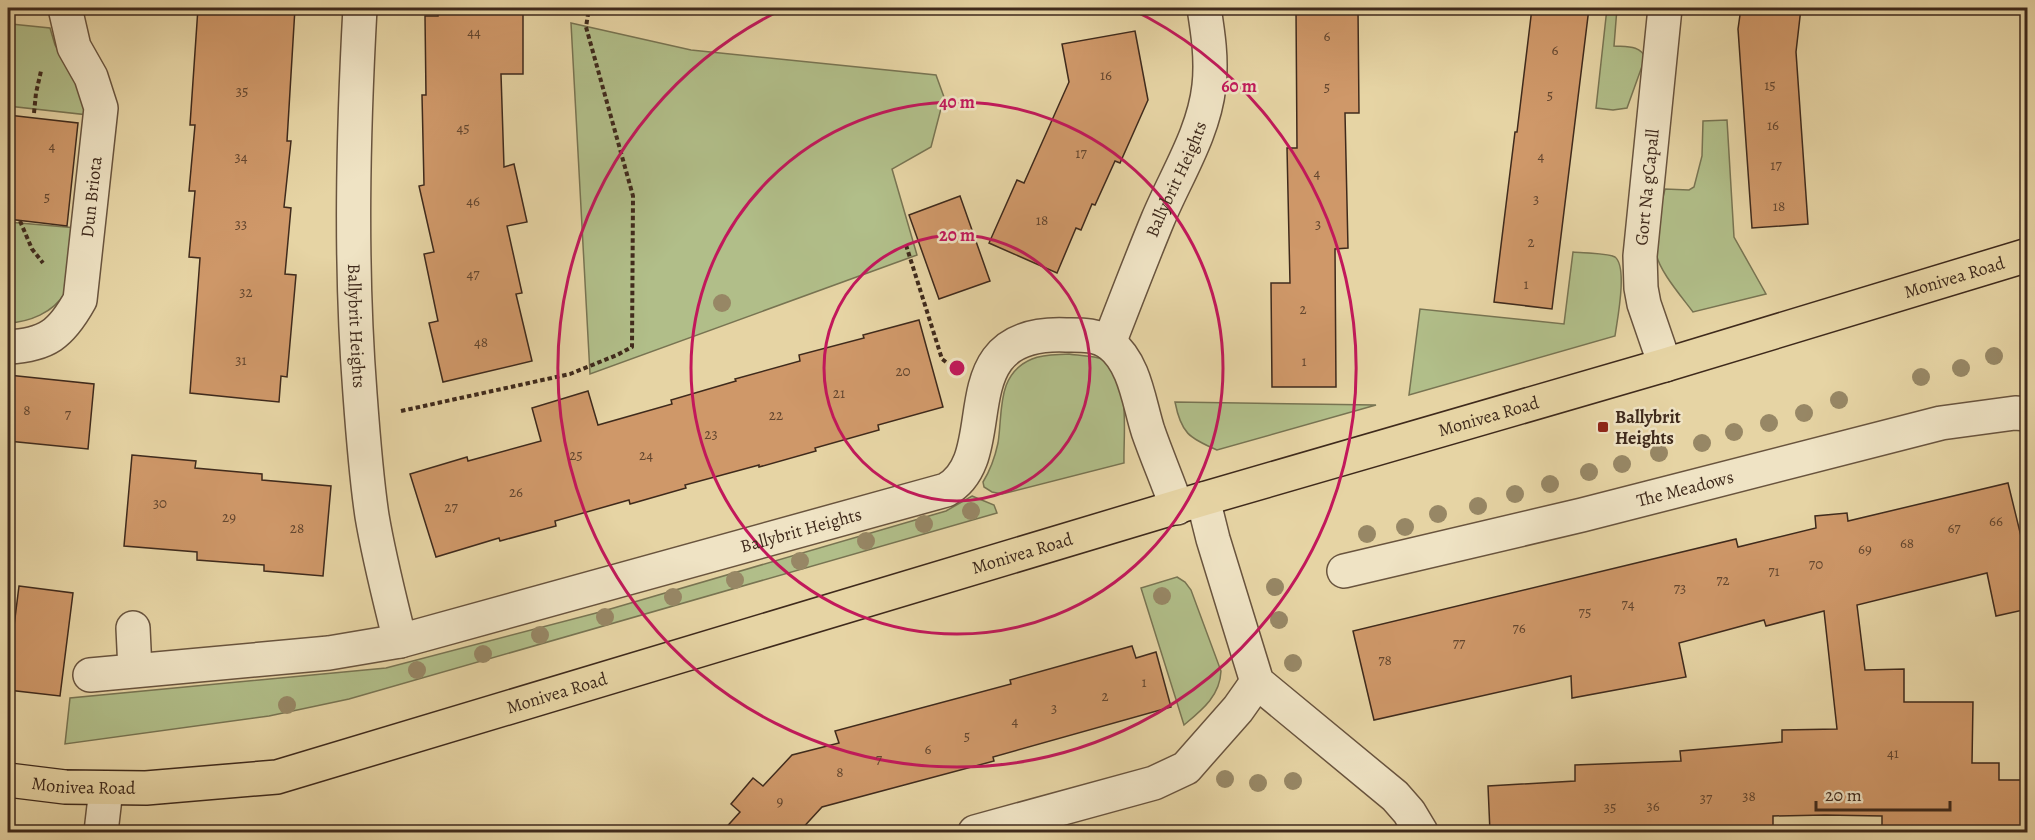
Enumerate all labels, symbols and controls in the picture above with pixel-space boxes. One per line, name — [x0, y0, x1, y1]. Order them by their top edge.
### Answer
house number: 44 — [467, 22, 481, 42]
house number: 6 — [1324, 26, 1331, 46]
house number: 6 — [1552, 40, 1559, 60]
house number: 16 — [1100, 65, 1112, 85]
text: 60 m — [1221, 74, 1257, 98]
house number: 15 — [1764, 75, 1776, 95]
house number: 5 — [1324, 77, 1330, 97]
house number: 35 — [236, 81, 248, 101]
house number: 5 — [1547, 85, 1553, 105]
text: 40 m — [939, 90, 975, 114]
house number: 16 — [1767, 115, 1779, 135]
house number: 45 — [456, 118, 470, 138]
street label: Ballybrit Heights — [1140, 118, 1212, 241]
street label: Gort Na gCapall — [1629, 127, 1665, 247]
house number: 4 — [49, 136, 56, 156]
house number: 17 — [1075, 143, 1087, 163]
house number: 4 — [1538, 146, 1545, 166]
house number: 34 — [234, 147, 248, 167]
street label: Dun Briota — [75, 155, 108, 239]
house number: 17 — [1770, 155, 1782, 175]
house number: 4 — [1314, 163, 1321, 183]
house number: 5 — [44, 187, 50, 207]
house number: 3 — [1533, 189, 1539, 209]
house number: 46 — [466, 191, 480, 211]
house number: 18 — [1773, 196, 1785, 216]
house number: 18 — [1036, 210, 1048, 230]
house number: 33 — [235, 214, 247, 234]
house number: 3 — [1315, 214, 1321, 234]
text: 20 m — [939, 223, 975, 247]
house number: 2 — [1527, 232, 1535, 252]
street label: Monivea Road — [1901, 251, 2008, 304]
street label: Ballybrit Heights — [342, 263, 372, 389]
house number: 47 — [466, 264, 480, 284]
house number: 1 — [1523, 274, 1529, 294]
house number: 32 — [239, 282, 253, 302]
house number: 2 — [1299, 299, 1307, 319]
house number: 48 — [474, 332, 488, 352]
house number: 31 — [235, 350, 247, 370]
house number: 1 — [1301, 351, 1307, 371]
centre of rings — [947, 358, 967, 378]
house number: 20 — [895, 361, 911, 381]
house number: 21 — [833, 383, 845, 403]
street label: Monivea Road — [1435, 390, 1542, 442]
house number: 8 — [23, 400, 31, 420]
house number: 7 — [65, 404, 72, 424]
house number: 22 — [769, 405, 783, 425]
place label: Ballybrit Heights — [1615, 405, 1681, 450]
marker: Ballybrit Heights — [1596, 420, 1610, 434]
house number: 23 — [704, 424, 718, 444]
house number: 25 — [569, 445, 583, 465]
house number: 24 — [639, 445, 653, 465]
street label: The Meadows — [1634, 465, 1736, 512]
house number: 26 — [509, 482, 523, 502]
house number: 30 — [153, 493, 167, 513]
house number: 27 — [444, 497, 458, 517]
street label: Ballybrit Heights — [738, 502, 864, 558]
house number: 29 — [222, 507, 236, 527]
house number: 66 — [1989, 511, 2003, 531]
house number: 28 — [290, 518, 304, 538]
house number: 67 — [1947, 518, 1961, 538]
street label: Monivea Road — [969, 527, 1076, 580]
house number: 68 — [1900, 533, 1914, 553]
house number: 69 — [1858, 539, 1872, 559]
house number: 70 — [1809, 554, 1823, 574]
house number: 71 — [1768, 561, 1780, 581]
house number: 72 — [1716, 570, 1730, 590]
house number: 73 — [1674, 578, 1686, 598]
house number: 74 — [1621, 594, 1635, 614]
house number: 75 — [1579, 602, 1591, 622]
house number: 76 — [1512, 618, 1526, 638]
house number: 77 — [1453, 633, 1466, 653]
house number: 78 — [1378, 650, 1392, 670]
street label: Monivea Road — [503, 666, 610, 719]
house number: 1 — [1141, 672, 1147, 692]
house number: 2 — [1101, 686, 1109, 706]
house number: 3 — [1051, 698, 1057, 718]
house number: 4 — [1012, 711, 1019, 731]
house number: 5 — [964, 726, 970, 746]
house number: 6 — [925, 739, 932, 759]
house number: 41 — [1887, 743, 1899, 763]
house number: 7 — [876, 749, 883, 769]
house number: 8 — [836, 762, 844, 782]
street label: Monivea Road — [30, 771, 136, 800]
scale bar — [1816, 774, 1950, 812]
text: 20 m — [1825, 783, 1862, 807]
house number: 38 — [1742, 786, 1756, 806]
house number: 37 — [1700, 788, 1713, 808]
house number: 9 — [777, 791, 784, 811]
house number: 36 — [1646, 796, 1660, 816]
house number: 35 — [1604, 797, 1616, 817]

